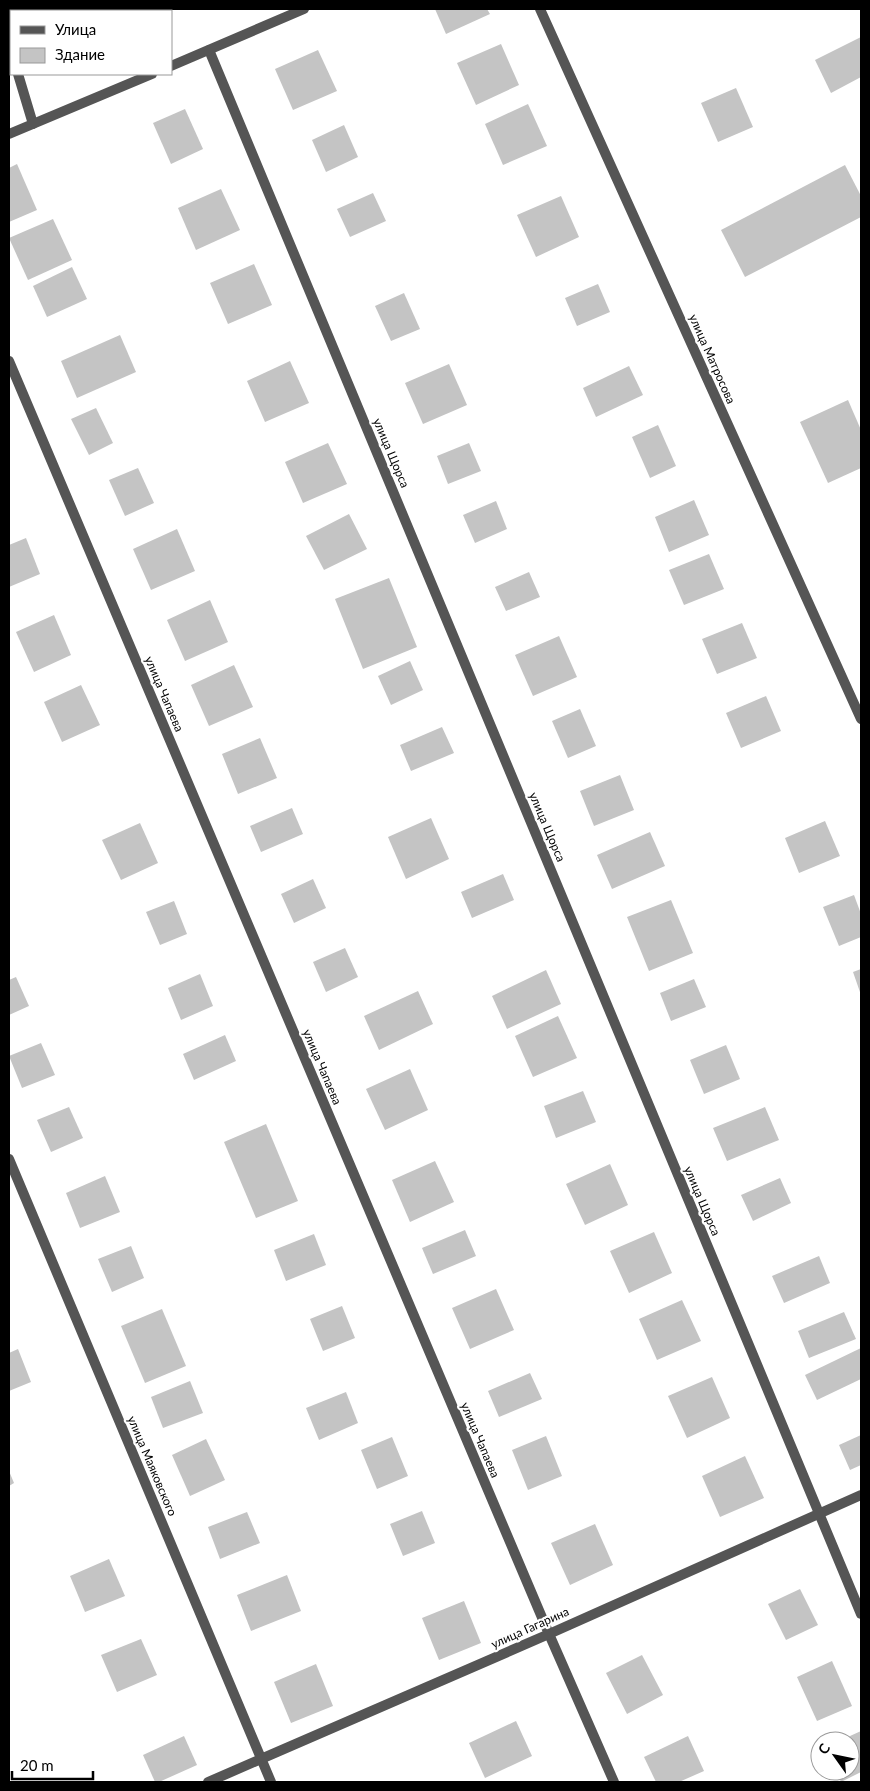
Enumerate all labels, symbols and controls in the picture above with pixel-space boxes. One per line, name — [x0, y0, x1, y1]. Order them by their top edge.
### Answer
legend — [10, 10, 172, 75]
text: Улица — [55, 20, 96, 38]
text: Здание — [55, 45, 105, 63]
street label: улица Матросова — [686, 312, 739, 406]
street label: улица Щорса — [370, 416, 413, 490]
street label: улица Чапаева — [142, 654, 187, 734]
street label: улица Щорса — [526, 790, 569, 864]
street label: улица Чапаева — [300, 1027, 345, 1107]
street label: улица Щорса — [681, 1164, 724, 1238]
street label: улица Чапаева — [458, 1400, 503, 1480]
street label: улица Маяковского — [125, 1413, 180, 1518]
street label: улица Гагарина — [489, 1604, 571, 1651]
north arrow — [810, 1731, 860, 1781]
text: С — [814, 1740, 834, 1757]
scale bar — [12, 1748, 94, 1780]
text: 20 m — [20, 1756, 54, 1774]

